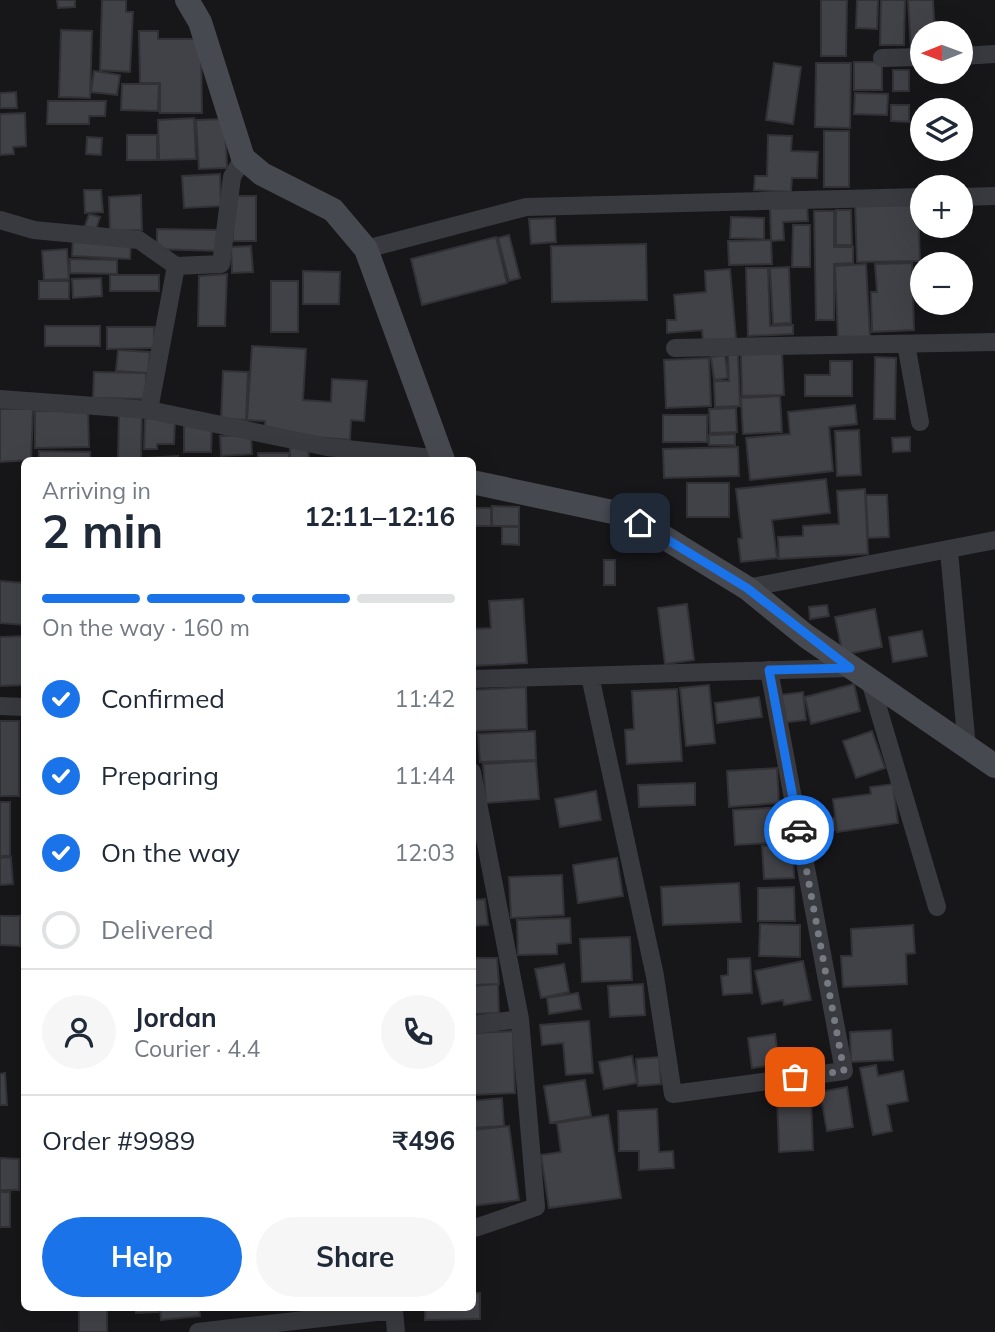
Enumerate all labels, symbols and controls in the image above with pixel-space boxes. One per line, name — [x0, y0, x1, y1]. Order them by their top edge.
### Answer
north arrow — [910, 21, 973, 84]
map controls — [910, 21, 973, 315]
button: layers — [910, 98, 973, 161]
button: + — [910, 175, 973, 238]
button: − — [910, 252, 973, 315]
text: Arriving in — [42, 476, 151, 505]
pin — [610, 493, 670, 553]
text: 12:11–12:16 — [304, 500, 455, 533]
text: 2 min — [42, 502, 163, 560]
icon: home — [621, 504, 659, 542]
text: On the way · 160 m — [42, 613, 250, 642]
icon: check — [42, 680, 80, 718]
text: Confirmed — [101, 682, 225, 715]
text: 11:42 — [395, 684, 455, 713]
icon: check — [42, 757, 80, 795]
text: Preparing — [101, 759, 219, 792]
text: 11:44 — [395, 761, 455, 790]
courier — [764, 795, 834, 865]
icon: car — [780, 811, 818, 849]
icon: check — [42, 834, 80, 872]
text: On the way — [101, 836, 240, 869]
text: 12:03 — [395, 838, 455, 867]
text: Delivered — [101, 913, 214, 946]
button: person — [42, 995, 116, 1069]
button: phone — [381, 995, 455, 1069]
text: Jordan — [134, 1001, 217, 1034]
text: Courier · 4.4 — [134, 1034, 260, 1063]
pin — [765, 1047, 825, 1107]
icon: bag — [776, 1058, 814, 1096]
text: Order #9989 — [42, 1124, 195, 1157]
text: ₹496 — [393, 1124, 455, 1157]
button: Help — [42, 1217, 242, 1297]
button: Share — [256, 1217, 455, 1297]

